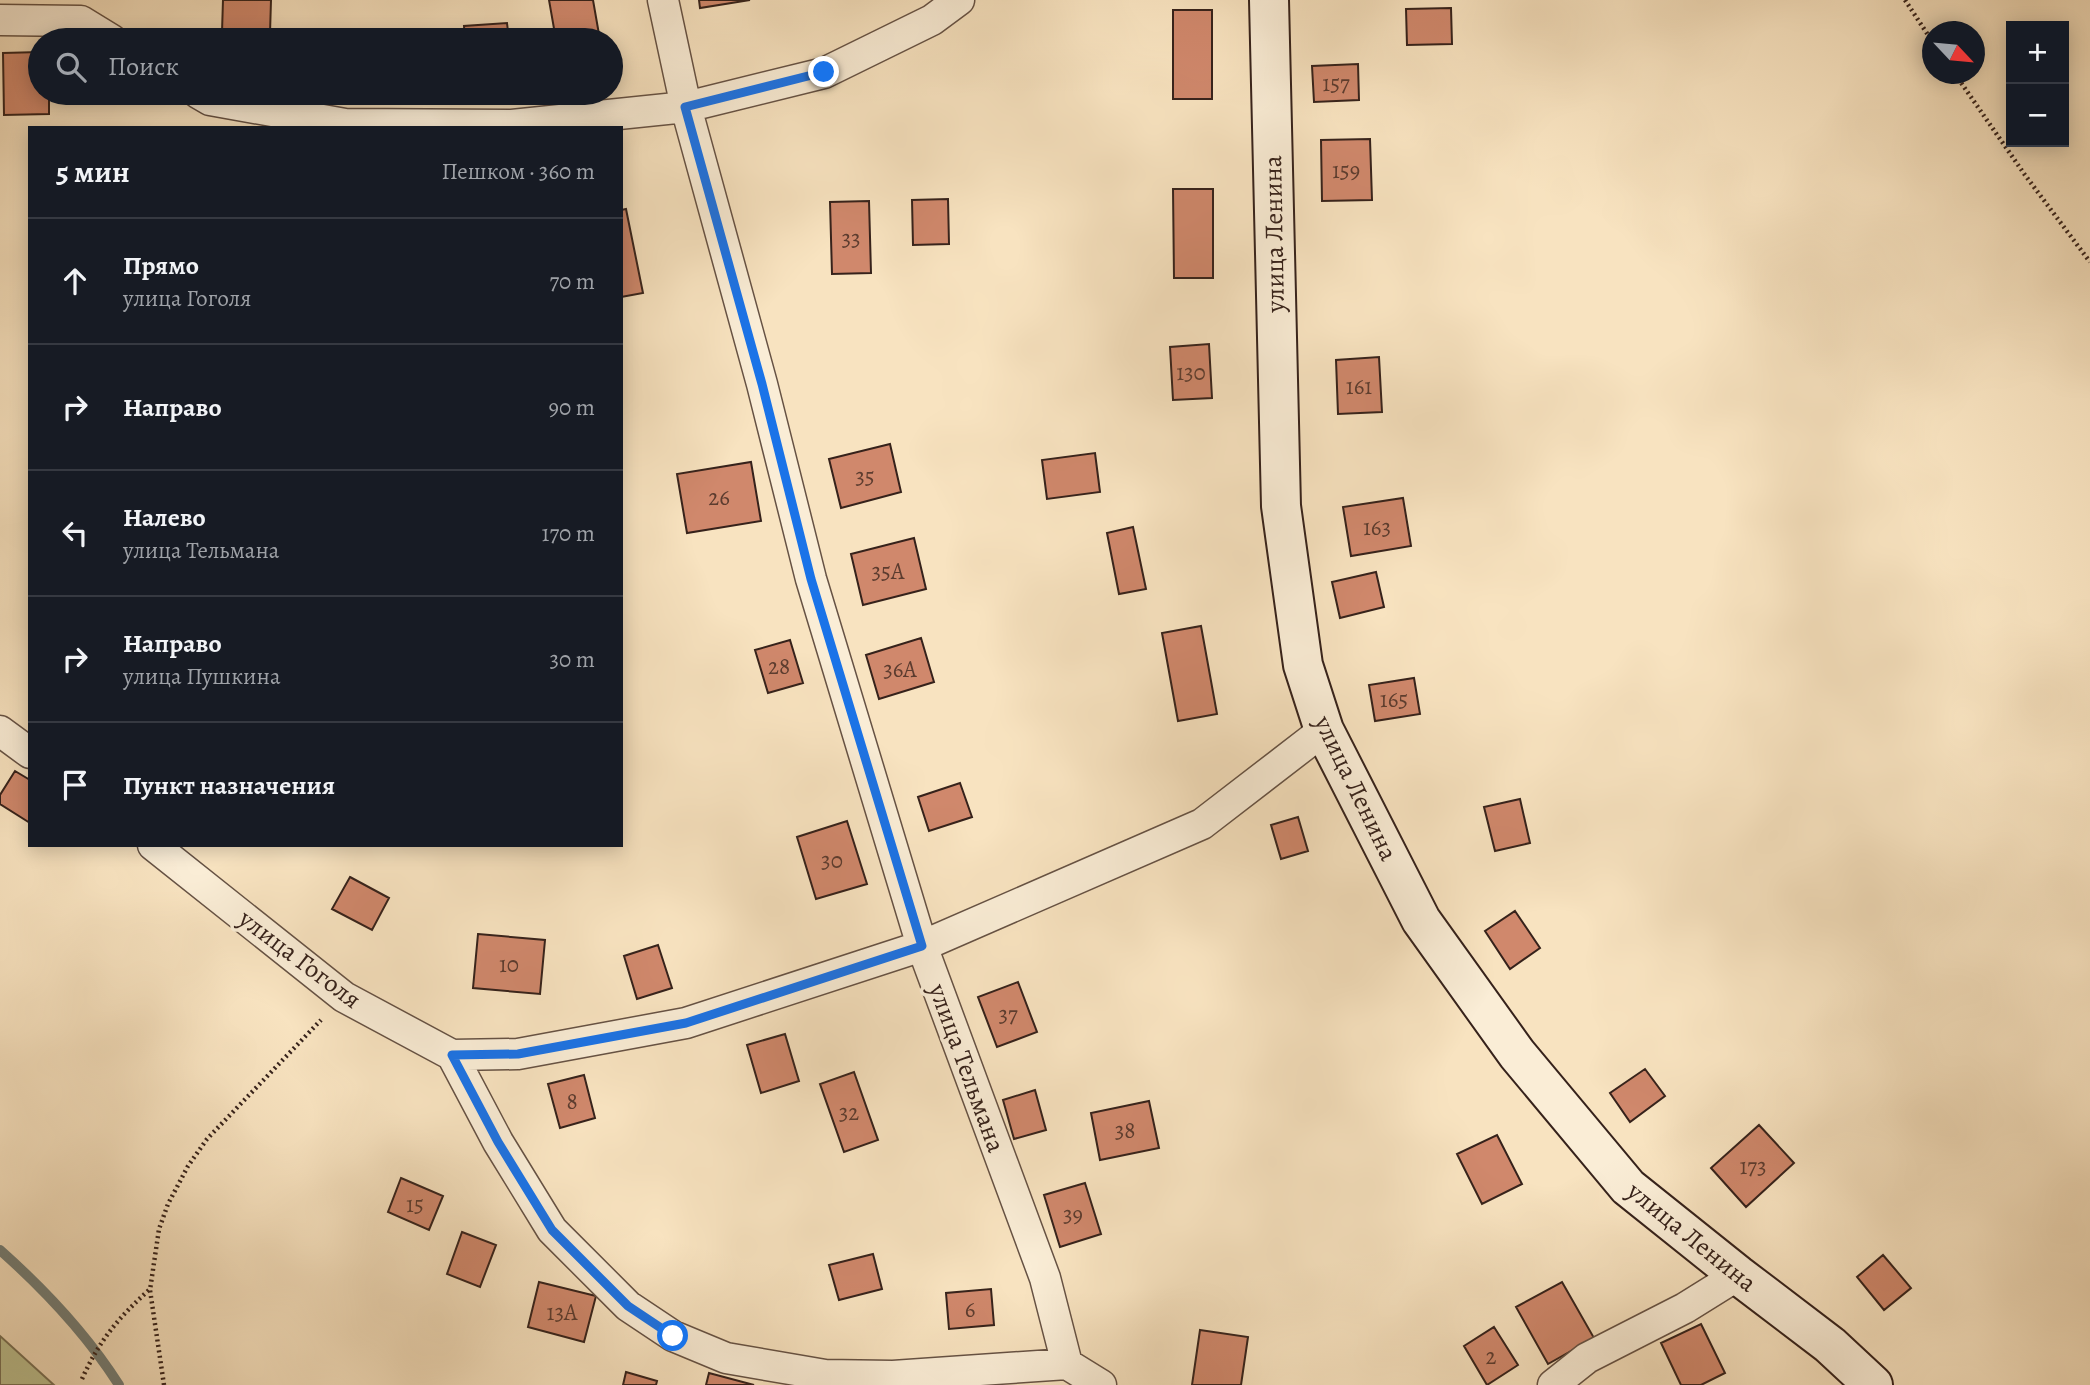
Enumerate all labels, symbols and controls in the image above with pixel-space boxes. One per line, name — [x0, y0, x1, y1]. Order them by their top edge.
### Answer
north arrow — [1922, 21, 1985, 84]
map controls — [2006, 21, 2069, 147]
button: + — [2006, 21, 2069, 84]
search box — [28, 28, 623, 105]
icon: search — [52, 48, 90, 86]
text: Поиск — [108, 49, 179, 84]
route end — [808, 56, 839, 87]
house number: 157 — [1322, 68, 1350, 99]
button: − — [2006, 84, 2069, 147]
text: 5 мин — [56, 152, 130, 192]
street label: улица Ленина — [1255, 155, 1293, 314]
house number: 159 — [1332, 155, 1360, 186]
text: Пешком · 360 m — [441, 156, 595, 187]
house number: 33 — [841, 223, 861, 254]
text: Прямо — [123, 248, 199, 283]
icon: ahead — [56, 262, 94, 300]
text: 70 m — [549, 266, 595, 297]
text: улица Гоголя — [123, 283, 251, 314]
house number: 130 — [1176, 357, 1206, 388]
house number: 161 — [1346, 371, 1372, 402]
icon: right — [56, 388, 94, 426]
text: Направо — [123, 390, 222, 425]
text: 90 m — [549, 392, 595, 423]
house number: 35 — [855, 461, 875, 492]
house number: 26 — [708, 482, 730, 513]
text: Налево — [123, 500, 206, 535]
house number: 163 — [1363, 512, 1391, 543]
icon: left — [56, 514, 94, 552]
text: 170 m — [542, 518, 595, 549]
text: улица Тельмана — [123, 535, 279, 566]
house number: 35А — [872, 556, 905, 587]
text: Направо — [123, 626, 222, 661]
icon: right — [56, 640, 94, 678]
text: 30 m — [549, 644, 595, 675]
house number: 28 — [768, 651, 790, 682]
house number: 36А — [883, 654, 917, 685]
text: улица Пушкина — [123, 661, 281, 692]
house number: 165 — [1380, 684, 1408, 715]
street label: улица Ленина — [1305, 709, 1406, 866]
icon: arrive — [56, 766, 94, 804]
text: Пункт назначения — [123, 768, 335, 803]
house number: 30 — [821, 845, 843, 876]
street label: улица Гоголя — [231, 901, 369, 1017]
house number: 10 — [499, 949, 519, 980]
street label: улица Тельмана — [920, 978, 1014, 1157]
house number: 37 — [998, 999, 1018, 1030]
house number: 8 — [566, 1086, 578, 1117]
house number: 32 — [839, 1097, 859, 1128]
house number: 38 — [1115, 1115, 1135, 1146]
house number: 173 — [1739, 1151, 1767, 1182]
street label: улица Ленина — [1619, 1173, 1764, 1300]
house number: 15 — [406, 1189, 424, 1220]
house number: 39 — [1063, 1199, 1083, 1230]
house number: 6 — [965, 1294, 975, 1325]
house number: 13А — [547, 1297, 578, 1328]
route start — [657, 1320, 688, 1351]
house number: 2 — [1486, 1341, 1497, 1372]

